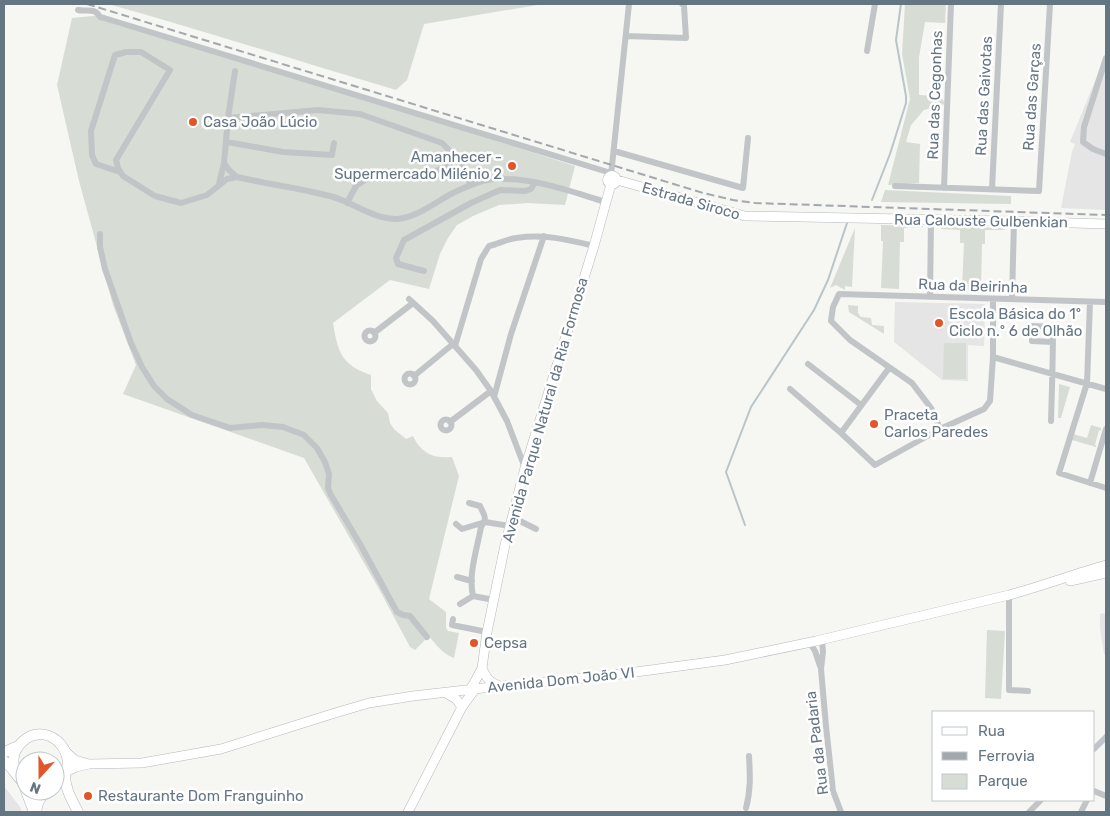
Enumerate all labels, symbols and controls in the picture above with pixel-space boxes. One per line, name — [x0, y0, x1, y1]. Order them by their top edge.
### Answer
street label: Rua das Cegonhas — [924, 30, 946, 160]
street label: Rua das Gaivotas — [972, 35, 996, 156]
street label: Rua das Garças — [1019, 42, 1045, 151]
place label: Casa João Lúcio — [203, 113, 317, 131]
marker: Casa João Lúcio — [187, 116, 199, 128]
place label: Amanhecer - Supermercado Milénio 2 — [334, 148, 502, 183]
marker: Amanhecer - Supermercado Milénio 2 — [506, 160, 518, 172]
street label: Estrada Siroco — [640, 178, 742, 224]
street label: Rua Calouste Gulbenkian — [894, 210, 1068, 232]
street label: Avenida Parque Natural da Ria Formosa — [498, 275, 592, 545]
street label: Rua da Beirinha — [918, 275, 1028, 297]
place label: Escola Básica do 1º Ciclo n.º 6 de Olhão — [949, 305, 1082, 340]
marker: Escola Básica do 1º Ciclo n.º 6 de Olhão — [933, 317, 945, 329]
place label: Praceta Carlos Paredes — [884, 406, 989, 441]
marker: Praceta Carlos Paredes — [868, 418, 880, 430]
place label: Cepsa — [484, 634, 527, 652]
marker: Cepsa — [468, 637, 480, 649]
street label: Avenida Dom João VI — [487, 663, 635, 697]
street label: Rua da Padaria — [802, 690, 832, 796]
legend — [932, 711, 1095, 801]
text: Rua — [978, 722, 1005, 740]
text: Ferrovia — [978, 747, 1035, 765]
north arrow — [15, 751, 65, 801]
text: Parque — [978, 772, 1028, 790]
text: N — [28, 778, 43, 797]
place label: Restaurante Dom Franguinho — [98, 787, 304, 805]
marker: Restaurante Dom Franguinho — [82, 790, 94, 802]

